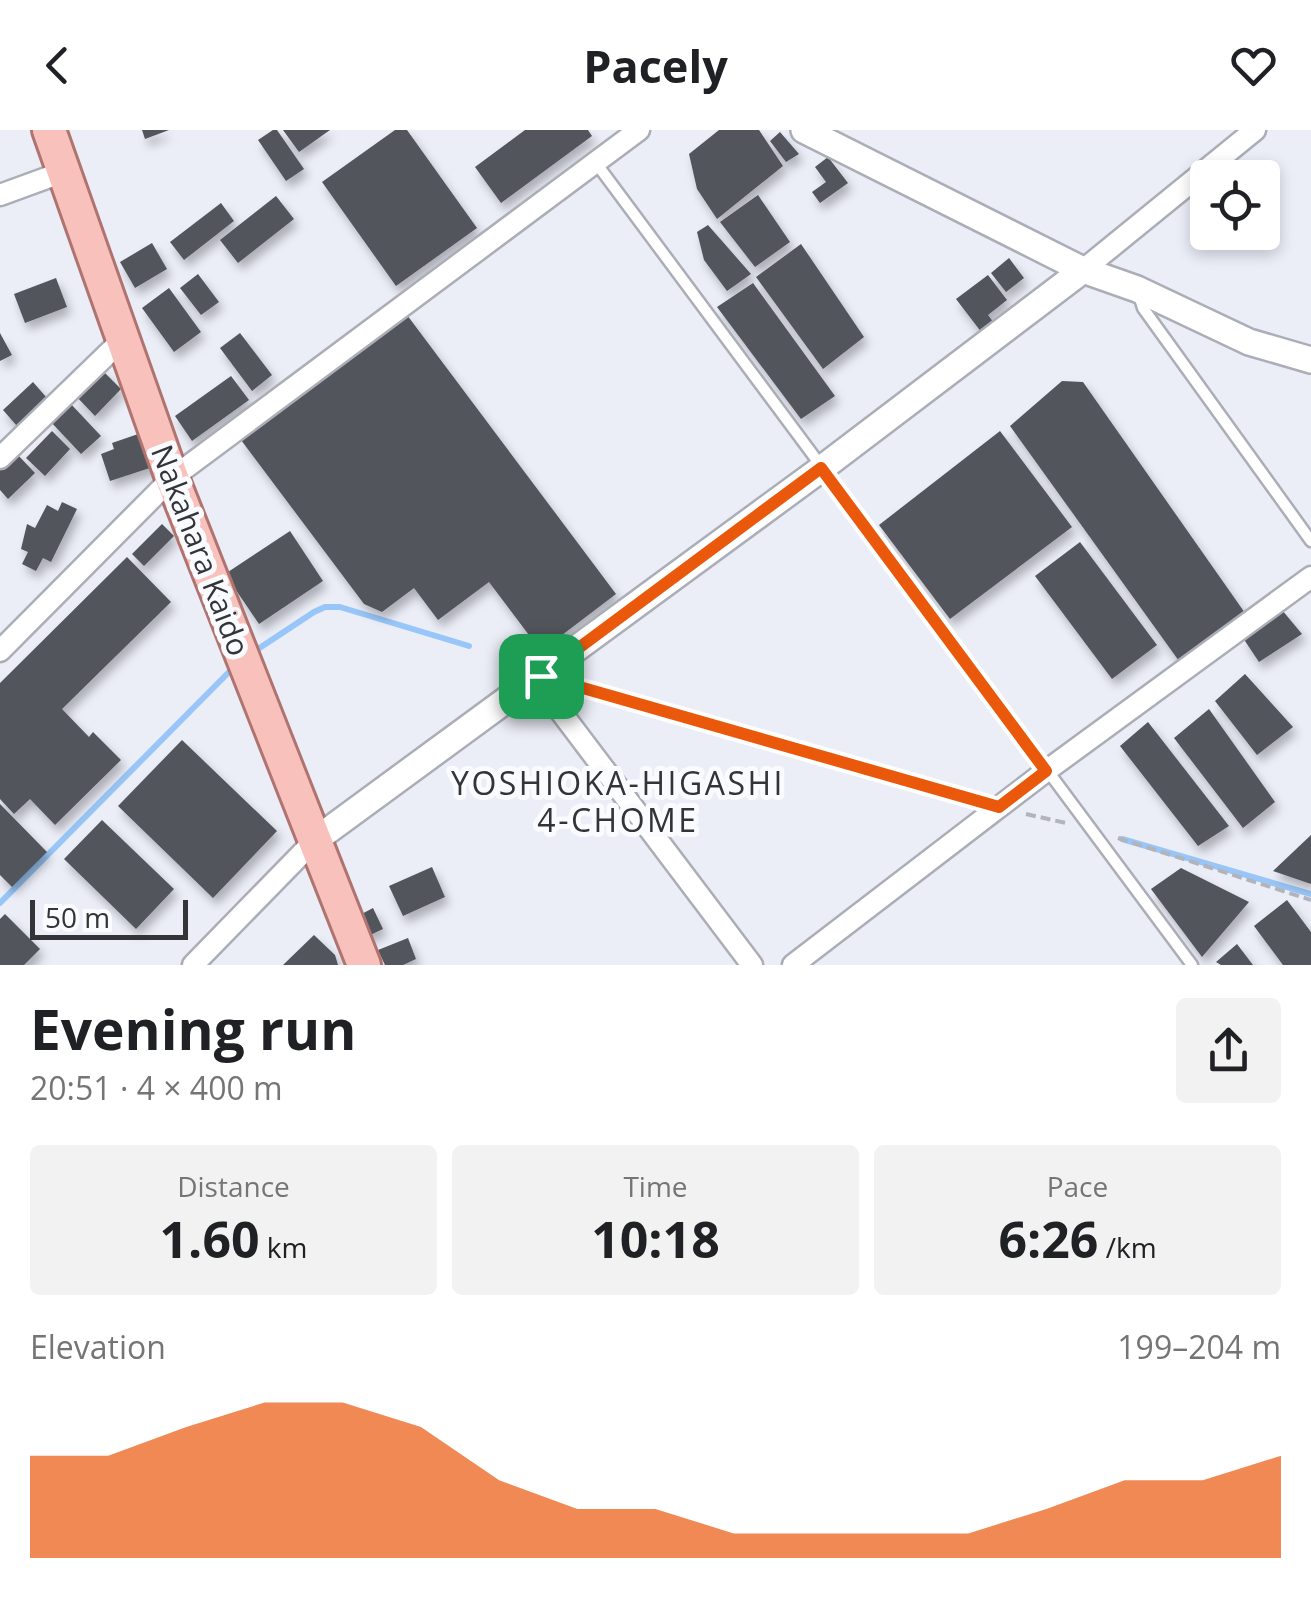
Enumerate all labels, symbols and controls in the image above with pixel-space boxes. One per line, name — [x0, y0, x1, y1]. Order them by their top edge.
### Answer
text: Pacely — [583, 35, 728, 96]
icon: back — [30, 38, 85, 93]
icon: heart — [1226, 38, 1281, 93]
map controls — [1190, 160, 1280, 250]
button: locate — [1190, 160, 1280, 250]
street label: Nakahara Kaido — [142, 439, 260, 661]
pin — [499, 634, 584, 719]
icon: arrive — [514, 649, 569, 704]
district label: YOSHIOKA-HIGASHI 4-CHOME — [451, 761, 785, 841]
scale bar — [30, 895, 188, 940]
text: 50 m — [45, 898, 110, 936]
text: Evening run — [30, 991, 356, 1066]
button: share — [1176, 998, 1281, 1103]
text: 20:51 · 4 × 400 m — [30, 1066, 283, 1109]
text: Distance — [177, 1167, 290, 1205]
text: Time — [623, 1167, 688, 1205]
text: Pace — [1047, 1167, 1108, 1205]
text: 1.60 — [160, 1205, 260, 1273]
text: 10:18 — [591, 1205, 720, 1273]
text: 6:26 — [998, 1205, 1098, 1273]
text: km — [260, 1228, 307, 1266]
text: /km — [1098, 1228, 1157, 1266]
text: Elevation — [30, 1325, 166, 1368]
text: 199–204 m — [1117, 1325, 1281, 1368]

